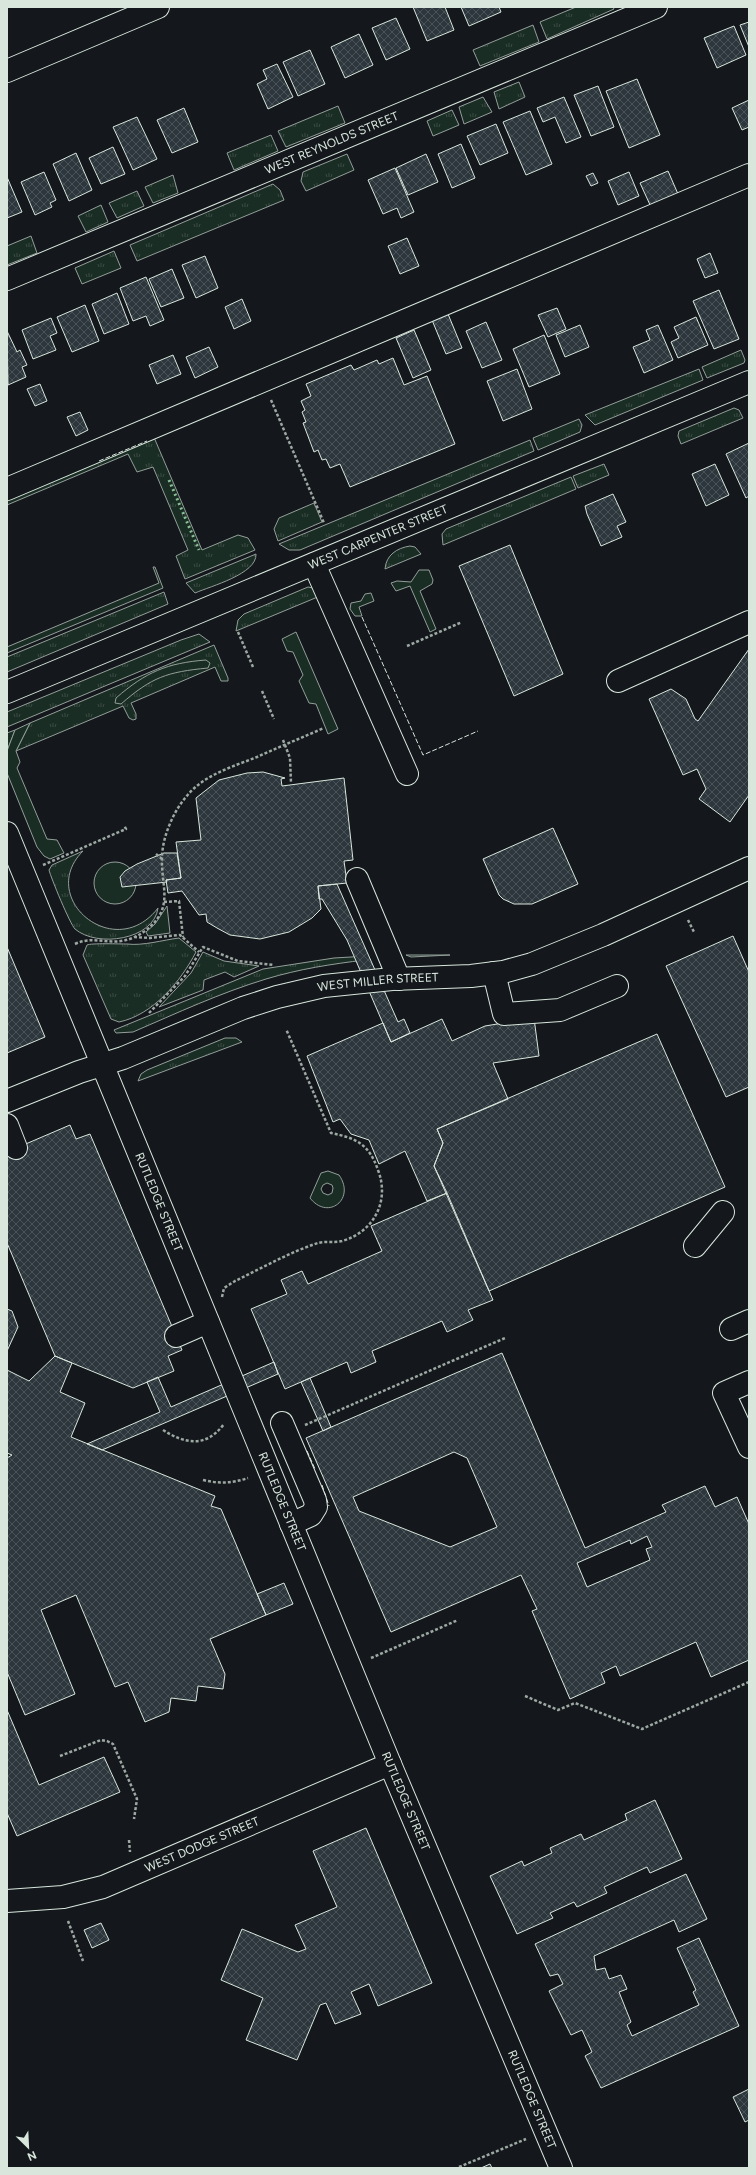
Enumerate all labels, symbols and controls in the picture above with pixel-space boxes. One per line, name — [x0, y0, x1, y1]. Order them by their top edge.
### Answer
street label: WEST REYNOLDS STREET — [263, 109, 401, 177]
street label: WEST CARPENTER STREET — [306, 502, 450, 572]
street label: WEST MILLER STREET — [316, 970, 439, 994]
street label: RUTLEDGE STREET — [132, 1150, 186, 1254]
street label: RUTLEDGE STREET — [255, 1450, 309, 1554]
street label: RUTLEDGE STREET — [379, 1750, 433, 1853]
street label: WEST DODGE STREET — [143, 1814, 262, 1875]
street label: RUTLEDGE STREET — [505, 2048, 559, 2151]
north arrow — [8, 2127, 48, 2167]
text: N — [25, 2148, 38, 2163]

